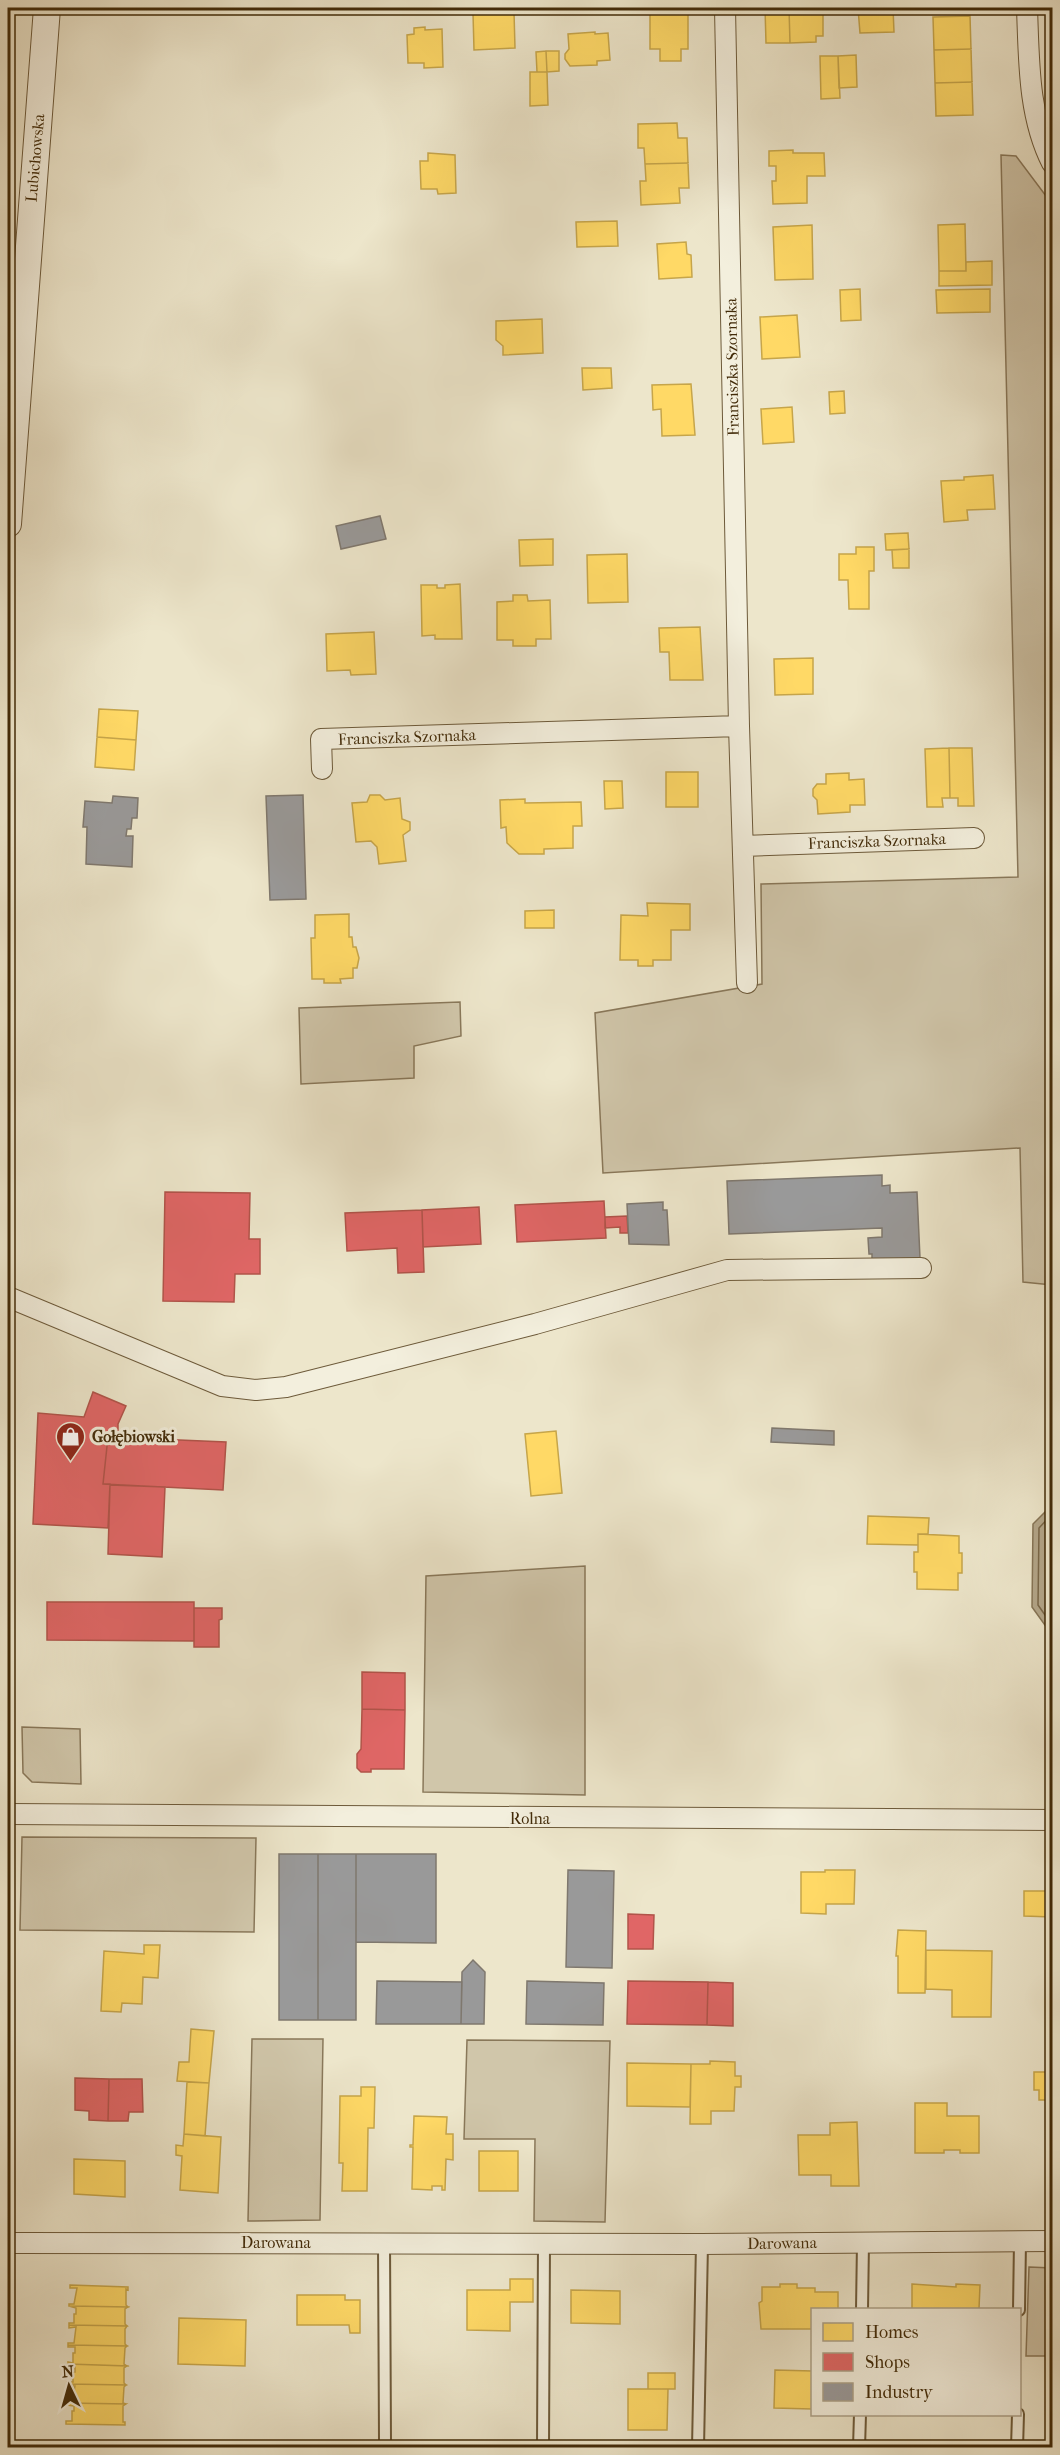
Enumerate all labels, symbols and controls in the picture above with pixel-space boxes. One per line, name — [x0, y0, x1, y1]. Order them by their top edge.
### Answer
street label: Lubichowska — [22, 112, 48, 203]
street label: Franciszka Szornaka — [721, 297, 743, 436]
street label: Franciszka Szornaka — [338, 725, 477, 749]
street label: Franciszka Szornaka — [808, 829, 947, 853]
shop icon: Gołębiowski — [55, 1420, 87, 1462]
place label: Gołębiowski — [92, 1427, 175, 1447]
street label: Rolna — [510, 1809, 551, 1828]
street label: Darowana — [241, 2233, 312, 2252]
street label: Darowana — [747, 2233, 818, 2253]
legend — [811, 2308, 1021, 2416]
text: Homes — [865, 2322, 919, 2343]
text: Shops — [865, 2352, 910, 2373]
north arrow — [39, 2356, 99, 2416]
text: N — [61, 2361, 75, 2382]
text: Industry — [865, 2382, 934, 2403]

